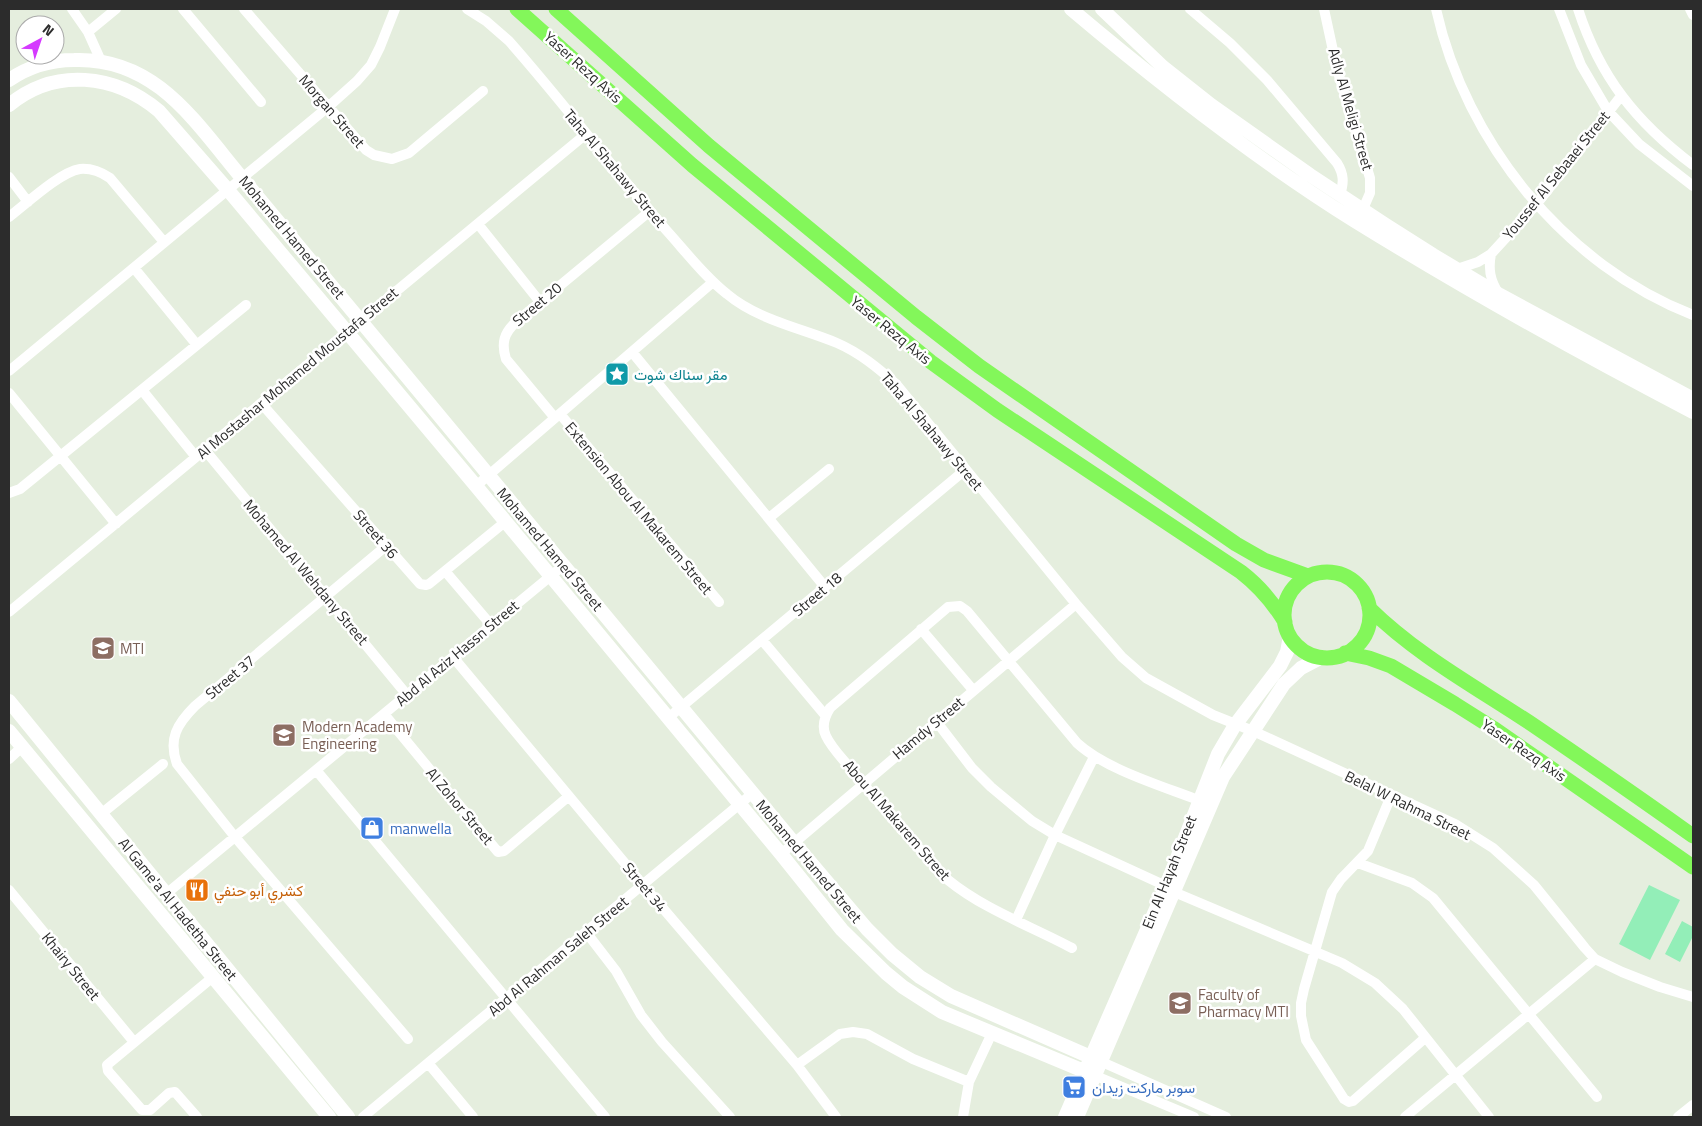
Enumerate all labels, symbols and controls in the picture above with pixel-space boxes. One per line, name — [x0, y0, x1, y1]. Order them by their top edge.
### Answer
north arrow — [15, 15, 65, 65]
text: N — [38, 18, 59, 41]
street label: Yaser Rezq Axis — [539, 26, 627, 108]
street label: Adly Al Meligi Street — [1323, 45, 1380, 174]
street label: Morgan Street — [294, 69, 371, 153]
street label: Taha Al Shahawy Street — [558, 104, 672, 233]
street label: Youssef Al Sebaaei Street — [1497, 105, 1616, 244]
street label: Mohamed Hamed Street — [233, 170, 351, 304]
street label: Street 20 — [507, 276, 567, 332]
street label: Al Mostashar Mohamed Moustafa Street — [191, 281, 403, 464]
street label: Yaser Rezq Axis — [846, 290, 936, 370]
place icon: مقر سناك شوت — [604, 361, 630, 387]
place label: مقر سناك شوت — [634, 363, 728, 386]
street label: Taha Al Shahawy Street — [875, 367, 989, 496]
street label: Extension Abou Al Makarem Street — [560, 417, 719, 600]
street label: Mohamed Hamed Street — [491, 482, 609, 616]
street label: Mohamed Al Wehdany Street — [238, 494, 375, 651]
street label: Street 36 — [348, 504, 404, 564]
street label: Street 18 — [787, 566, 847, 622]
street label: Abd Al Aziz Hassn Street — [390, 594, 524, 711]
school or university icon: MTI — [90, 635, 116, 661]
place label: MTI — [120, 637, 144, 660]
street label: Street 37 — [200, 649, 260, 705]
street label: Hamdy Street — [887, 691, 969, 765]
street label: Yaser Rezq Axis — [1477, 713, 1571, 787]
place label: Modern Academy Engineering — [302, 715, 413, 755]
school or university icon: Modern Academy Engineering — [271, 722, 297, 748]
street label: Abou Al Makarem Street — [838, 754, 957, 886]
street label: Al Zohor Street — [421, 762, 500, 850]
street label: Belal W Rahma Street — [1341, 764, 1476, 846]
street label: Mohamed Hamed Street — [750, 794, 868, 928]
street label: Ein Al Hayah Street — [1136, 811, 1203, 932]
shop icon: manwella — [359, 815, 385, 841]
place label: manwella — [390, 817, 452, 840]
street label: Al Game'a Al Hadetha Street — [113, 833, 243, 986]
street label: Street 34 — [617, 857, 673, 917]
restaurant icon: كشري أبو حنفي — [184, 877, 210, 903]
place label: كشري أبو حنفي — [214, 879, 304, 904]
street label: Abd Al Rahman Saleh Street — [483, 890, 634, 1022]
street label: Khairy Street — [36, 927, 106, 1006]
place label: Faculty of Pharmacy MTI — [1198, 983, 1289, 1023]
school or university icon: Faculty of Pharmacy MTI — [1167, 990, 1193, 1016]
supermarket icon: سوبر ماركت زيدان — [1061, 1074, 1087, 1100]
place label: سوبر ماركت زيدان — [1092, 1076, 1195, 1099]

